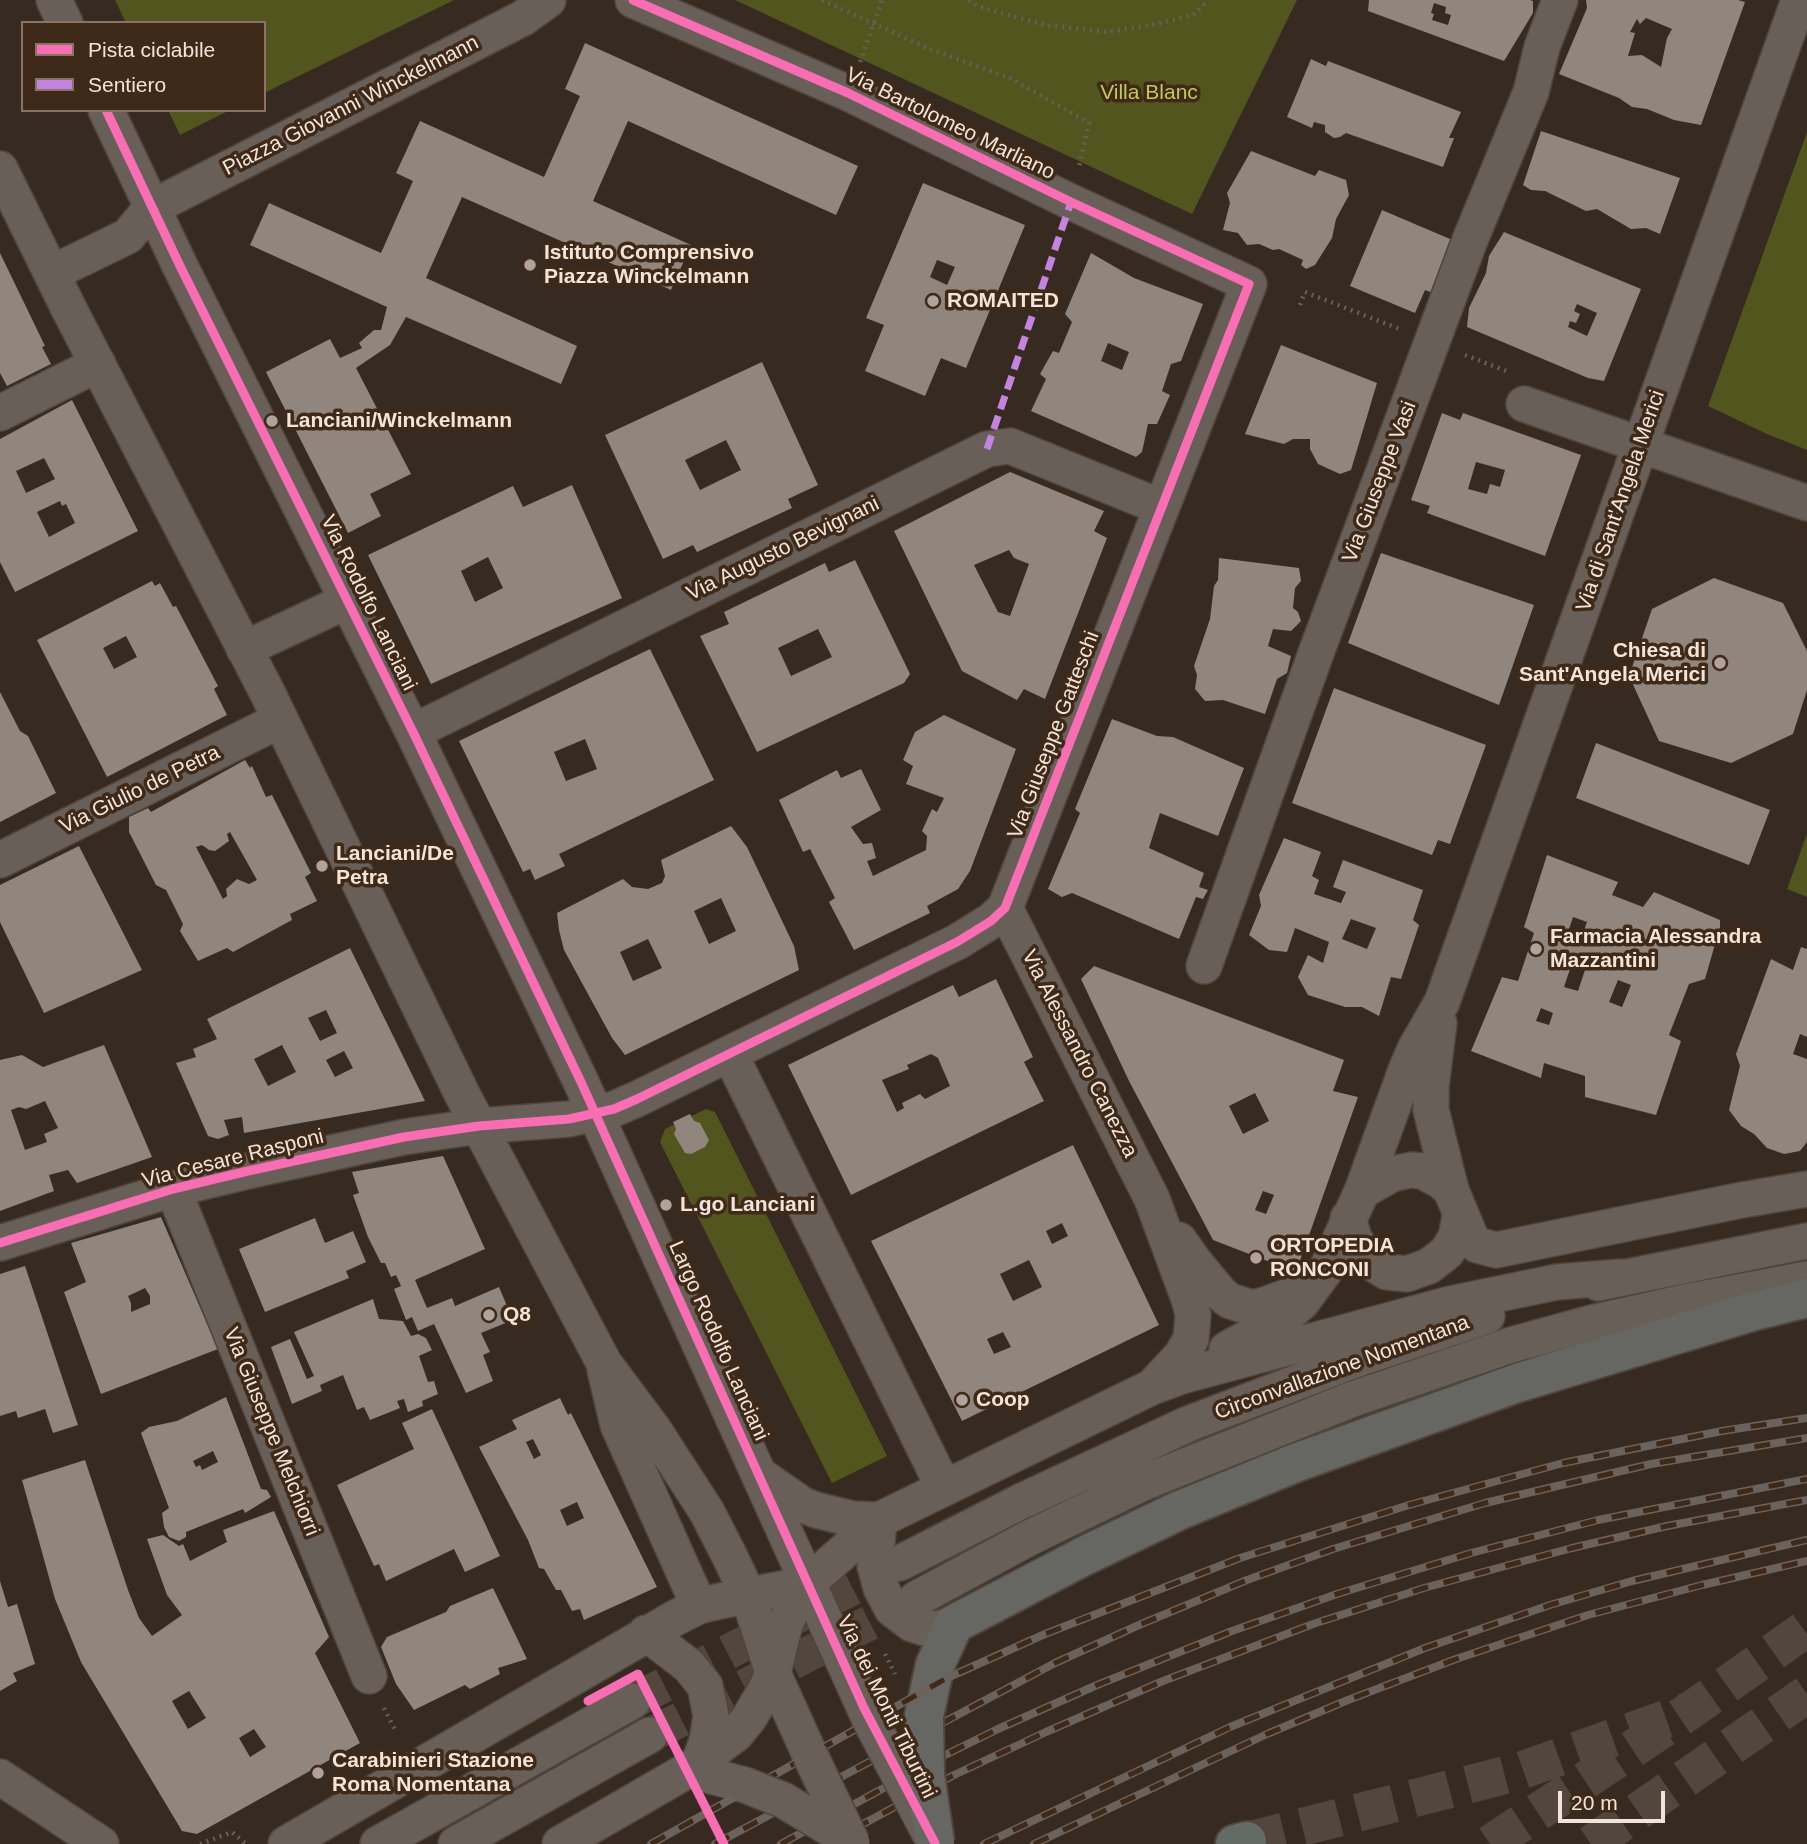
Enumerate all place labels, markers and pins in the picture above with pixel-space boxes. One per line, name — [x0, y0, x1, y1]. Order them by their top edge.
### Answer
place label: Istituto Comprensivo Piazza Winckelmann — [544, 240, 754, 290]
marker: Istituto Comprensivo Piazza Winckelmann — [522, 257, 538, 273]
place label: ROMAITED — [947, 288, 1059, 314]
marker: ROMAITED — [925, 293, 941, 309]
place label: Lanciani/Winckelmann — [286, 408, 512, 434]
marker: Lanciani/Winckelmann — [264, 413, 280, 429]
place label: Chiesa di Sant'Angela Merici — [1519, 638, 1706, 688]
marker: Chiesa di Sant'Angela Merici — [1712, 655, 1728, 671]
place label: Lanciani/De Petra — [336, 841, 454, 891]
marker: Lanciani/De Petra — [314, 858, 330, 874]
place label: Farmacia Alessandra Mazzantini — [1550, 924, 1761, 974]
marker: Farmacia Alessandra Mazzantini — [1528, 941, 1544, 957]
place label: L.go Lanciani — [680, 1192, 815, 1218]
marker: L.go Lanciani — [658, 1197, 674, 1213]
place label: ORTOPEDIA RONCONI — [1270, 1233, 1394, 1283]
marker: ORTOPEDIA RONCONI — [1248, 1250, 1264, 1266]
place label: Q8 — [503, 1302, 531, 1328]
marker: Q8 — [481, 1307, 497, 1323]
place label: Coop — [976, 1387, 1030, 1413]
marker: Coop — [954, 1392, 970, 1408]
place label: Carabinieri Stazione Roma Nomentana — [332, 1748, 534, 1798]
marker: Carabinieri Stazione Roma Nomentana — [310, 1765, 326, 1781]

